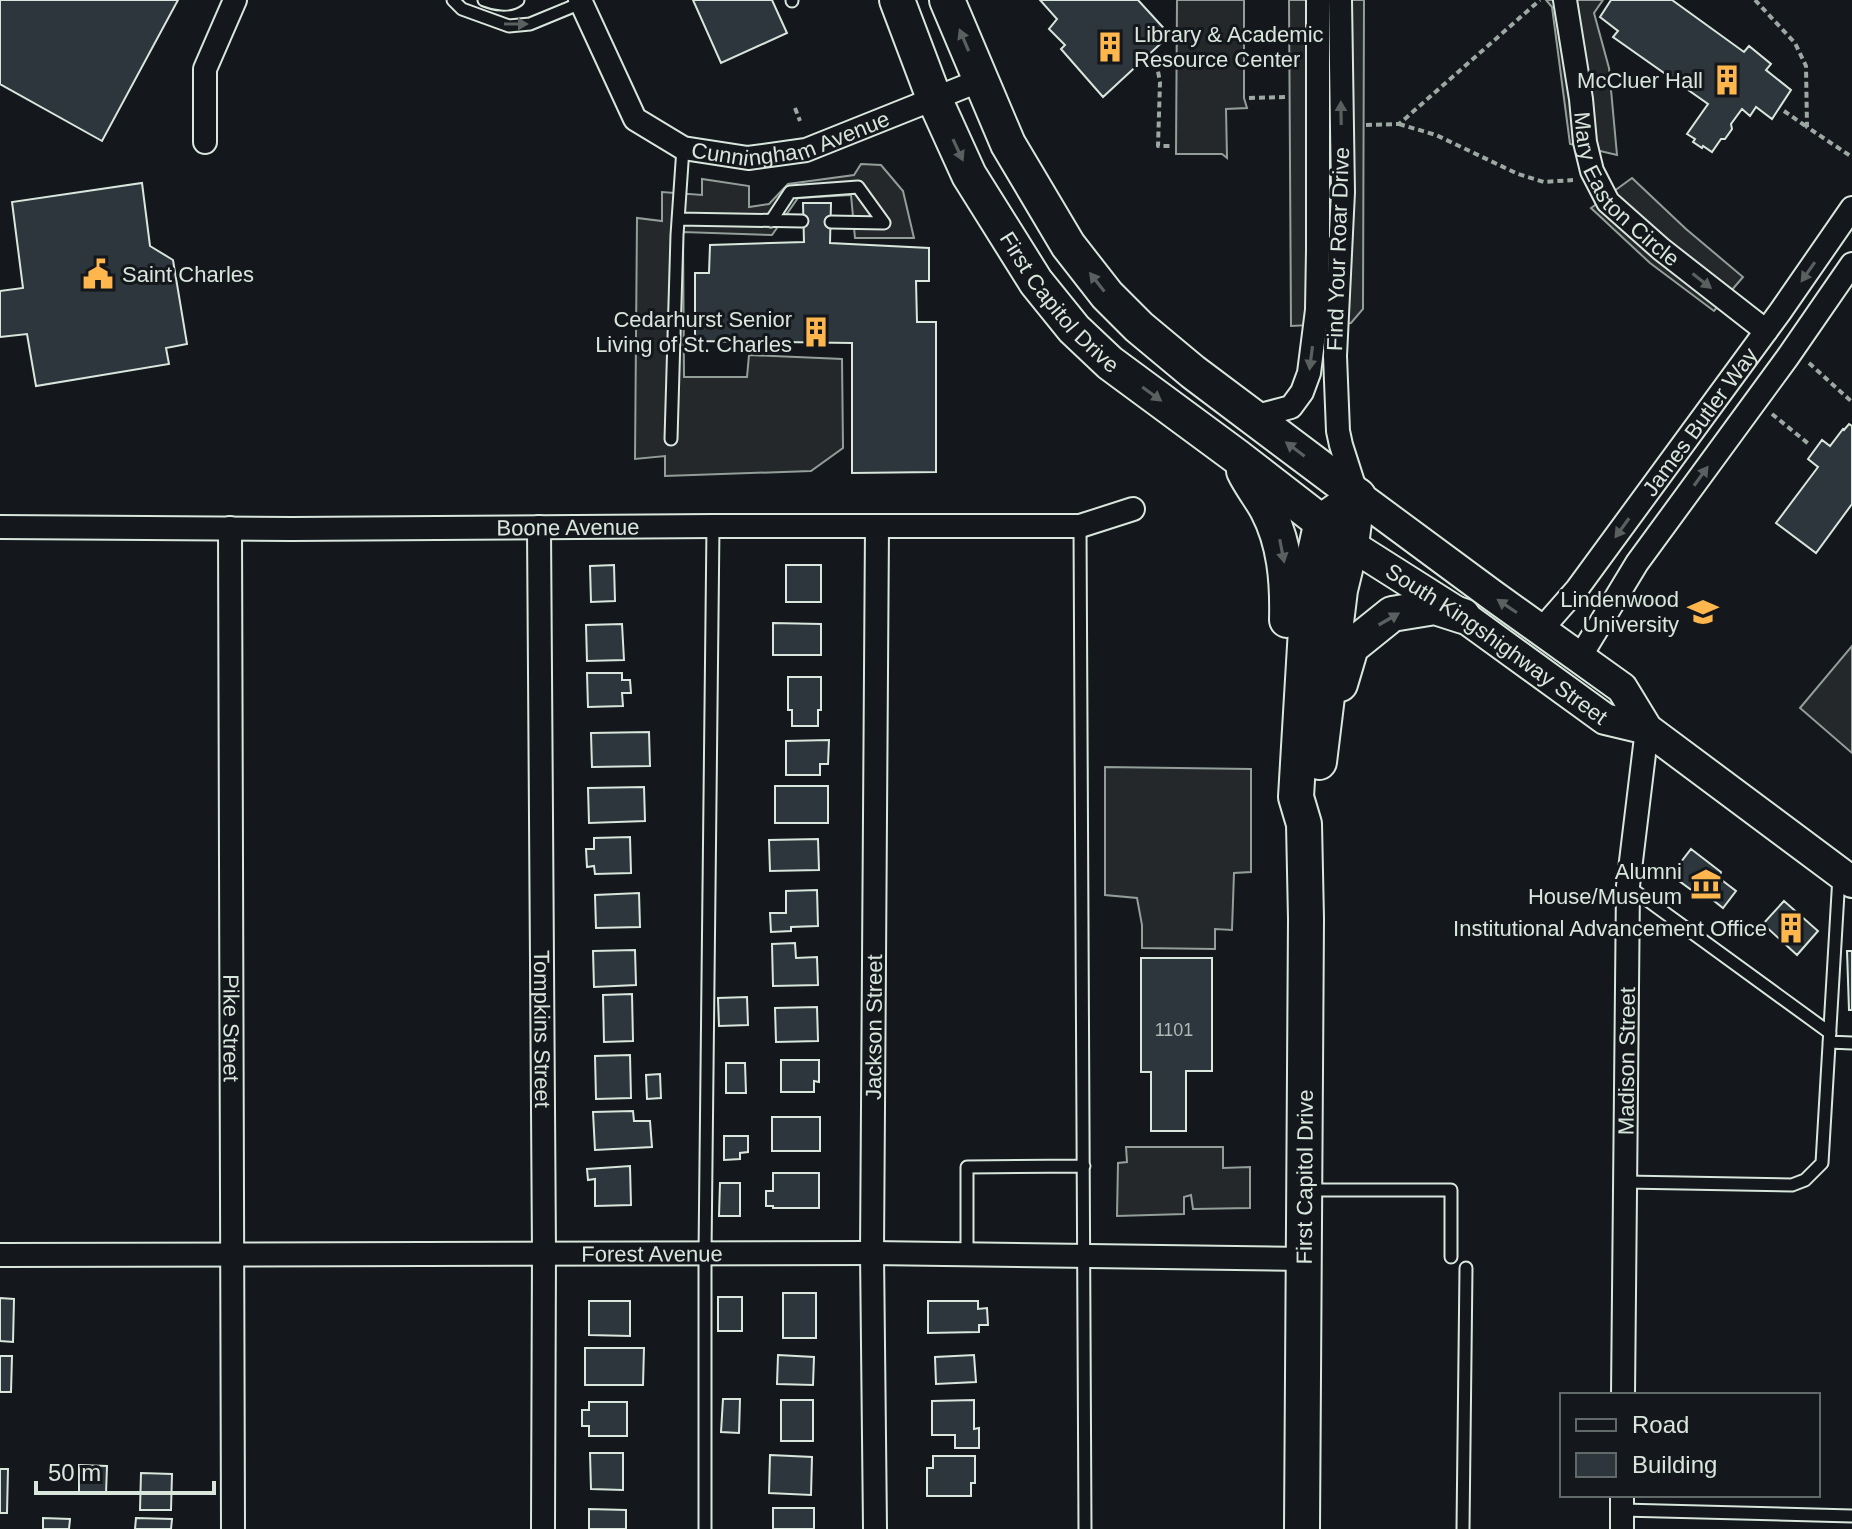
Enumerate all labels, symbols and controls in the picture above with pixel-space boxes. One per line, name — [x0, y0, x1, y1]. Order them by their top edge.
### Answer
one-way arrow — [504, 18, 529, 30]
place label: Library & Academic Resource Center — [1134, 22, 1324, 72]
one-way arrow — [957, 28, 970, 52]
building icon: Library & Academic Resource Center — [1093, 30, 1127, 64]
building icon: McCluer Hall — [1710, 63, 1744, 97]
place label: McCluer Hall — [1577, 68, 1703, 93]
one-way arrow — [1335, 100, 1348, 125]
street label: Cunningham Avenue — [690, 106, 893, 170]
street label: Mary Easton Circle — [1570, 111, 1684, 271]
one-way arrow — [951, 138, 965, 162]
street label: Find Your Roar Drive — [1322, 147, 1354, 351]
street label: First Capitol Drive — [995, 227, 1124, 378]
public building icon: Saint Charles — [81, 257, 115, 291]
one-way arrow — [1801, 261, 1816, 282]
place label: Saint Charles — [122, 262, 254, 287]
one-way arrow — [1089, 272, 1106, 292]
one-way arrow — [1692, 273, 1712, 289]
place label: Cedarhurst Senior Living of St. Charles — [595, 307, 792, 357]
building icon: Cedarhurst Senior Living of St. Charles — [799, 315, 833, 349]
street label: James Butler Way — [1637, 343, 1762, 501]
one-way arrow — [1304, 346, 1317, 371]
one-way arrow — [1142, 386, 1163, 401]
one-way arrow — [1285, 441, 1305, 457]
one-way arrow — [1693, 465, 1709, 487]
street label: Boone Avenue — [496, 514, 640, 540]
one-way arrow — [1614, 517, 1630, 539]
one-way arrow — [1276, 538, 1289, 563]
street label: South Kingshighway Street — [1381, 558, 1612, 729]
place label: Lindenwood University — [1560, 587, 1679, 637]
school or university icon: Lindenwood University — [1686, 595, 1720, 629]
one-way arrow — [1496, 599, 1517, 614]
one-way arrow — [1377, 613, 1400, 627]
place label: Alumni House/Museum — [1528, 859, 1682, 909]
museum icon: Alumni House/Museum — [1689, 867, 1723, 901]
building icon: Institutional Advancement Office — [1774, 911, 1808, 945]
place label: Institutional Advancement Office — [1453, 916, 1767, 941]
street label: Tompkins Street — [529, 950, 556, 1108]
street label: Jackson Street — [861, 954, 887, 1100]
street label: Pike Street — [219, 974, 244, 1082]
street label: Madison Street — [1613, 987, 1640, 1135]
house number: 1101 — [1155, 1020, 1193, 1040]
street label: First Capitol Drive — [1291, 1089, 1317, 1265]
street label: Forest Avenue — [581, 1241, 723, 1266]
legend — [1560, 1393, 1820, 1497]
text: Road — [1632, 1411, 1689, 1438]
scale bar — [36, 1445, 214, 1495]
text: Building — [1632, 1451, 1717, 1478]
text: 50 m — [48, 1459, 101, 1486]

